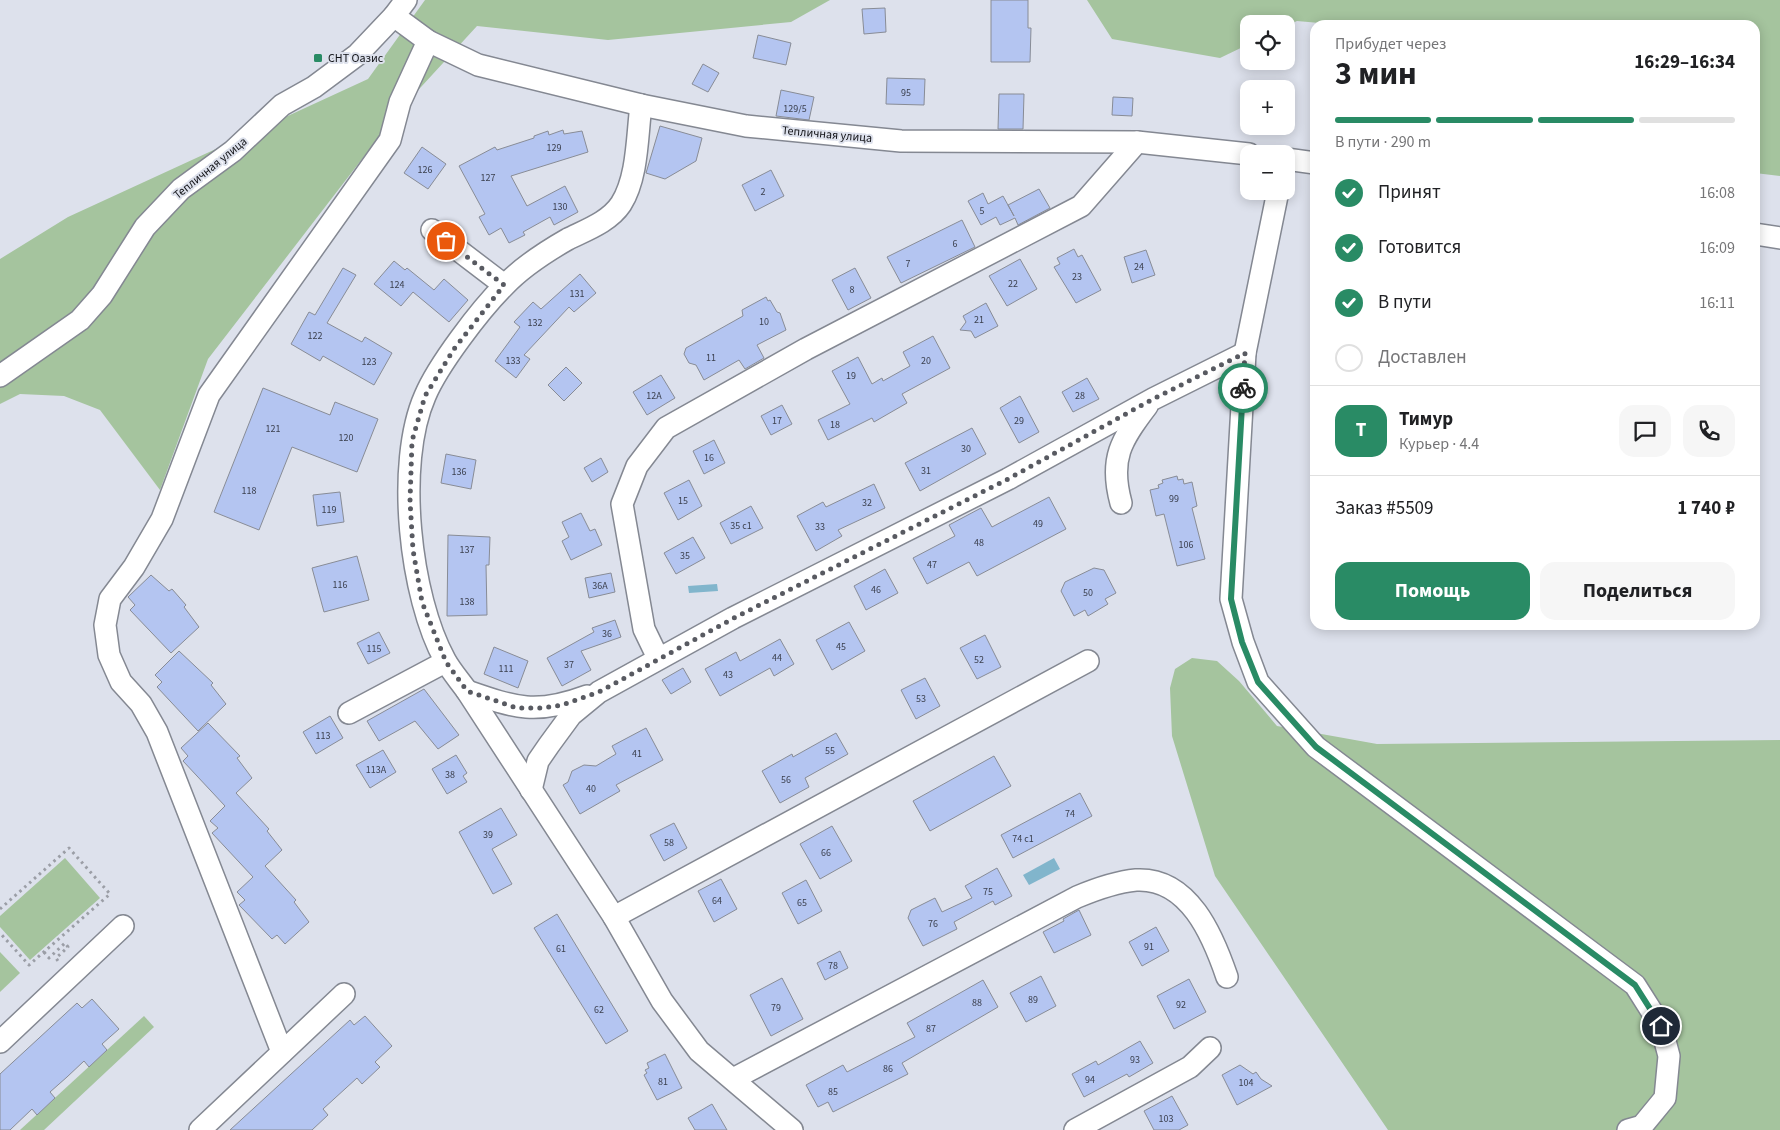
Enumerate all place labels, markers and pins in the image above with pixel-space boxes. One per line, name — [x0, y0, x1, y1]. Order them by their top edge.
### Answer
place label: СНТ Оазис — [328, 50, 384, 67]
marker: СНТ Оазис — [312, 52, 324, 64]
pin — [425, 220, 467, 262]
pin — [1640, 1005, 1682, 1047]

